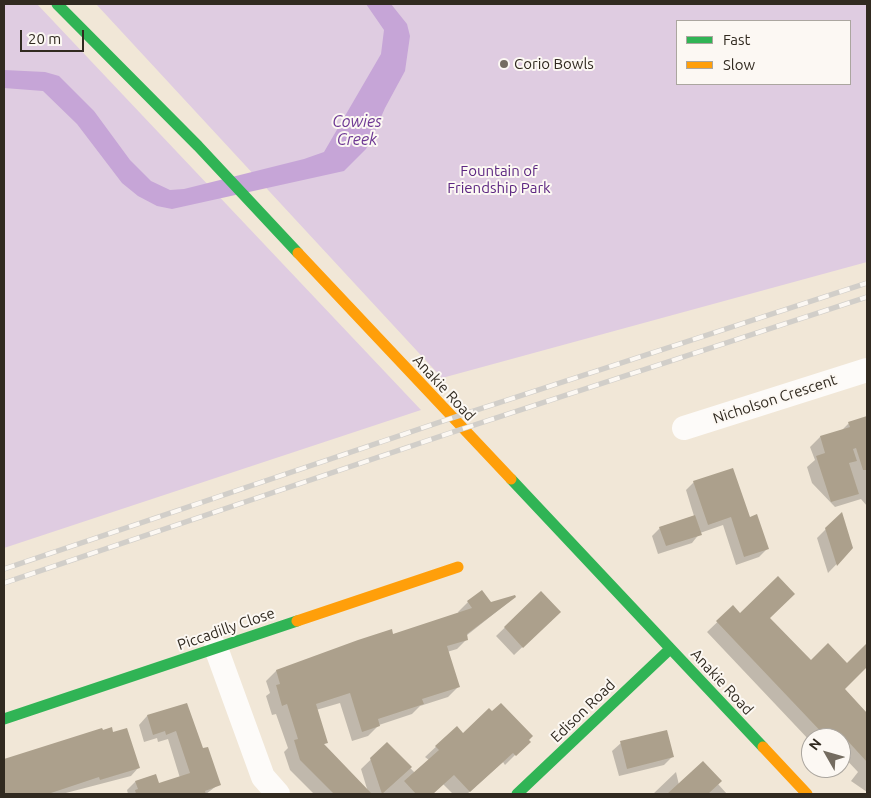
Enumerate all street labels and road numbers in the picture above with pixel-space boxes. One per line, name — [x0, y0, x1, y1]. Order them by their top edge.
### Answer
street label: Anakie Road — [409, 351, 479, 425]
street label: Nicholson Crescent — [711, 370, 839, 428]
street label: Piccadilly Close — [175, 604, 277, 654]
street label: Anakie Road — [687, 645, 757, 719]
street label: Edison Road — [547, 676, 619, 746]

